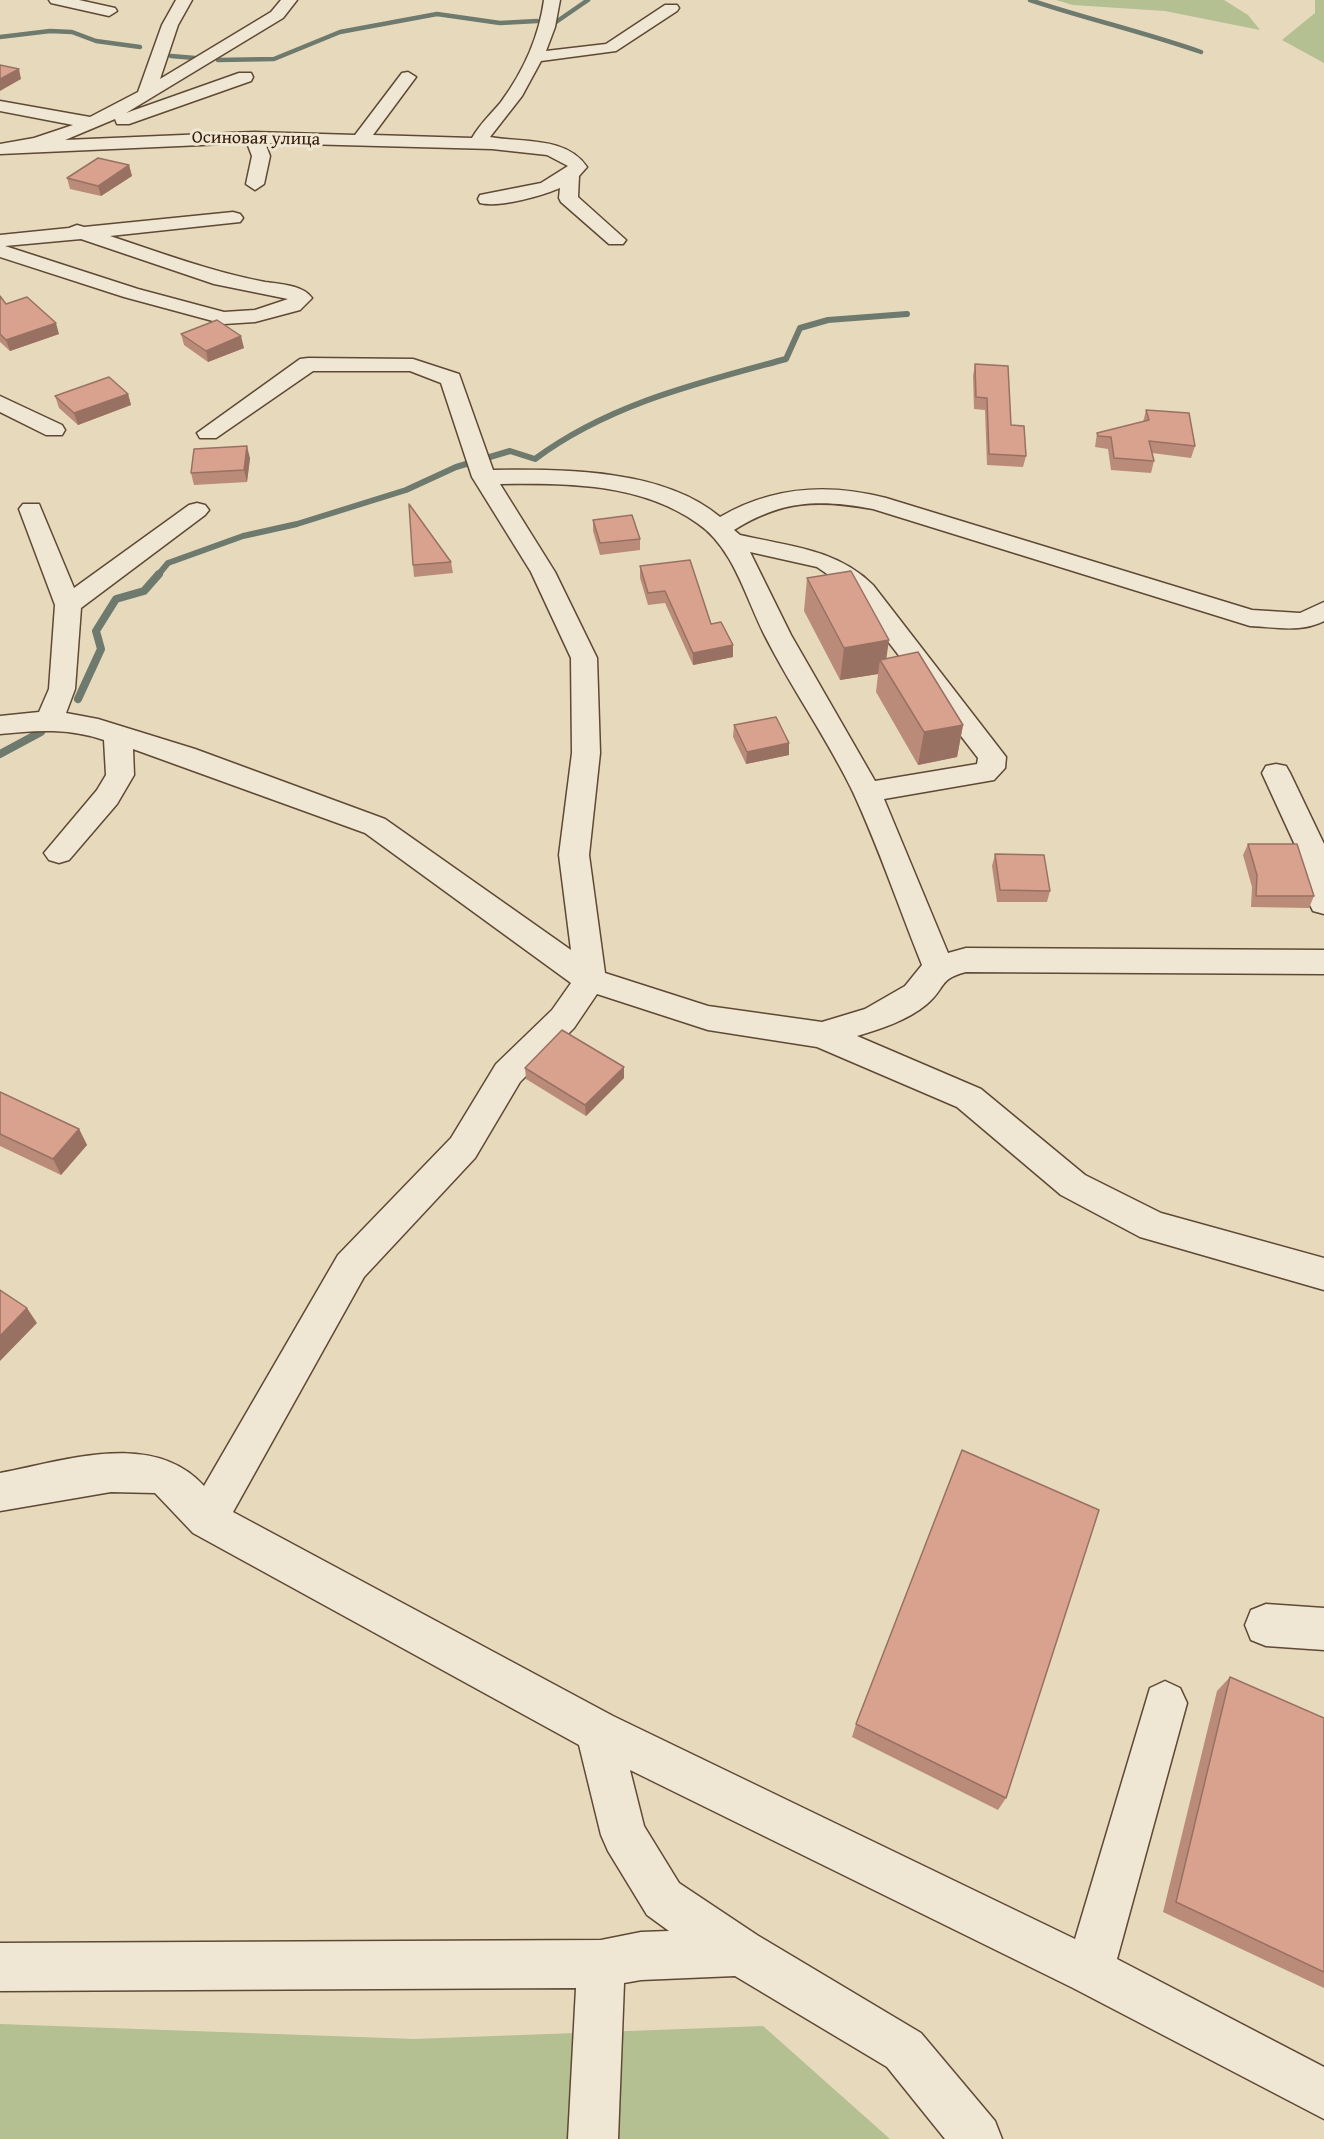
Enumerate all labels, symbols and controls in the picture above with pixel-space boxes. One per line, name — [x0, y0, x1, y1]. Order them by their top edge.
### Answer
street label: Осиновая улица — [192, 127, 320, 151]

